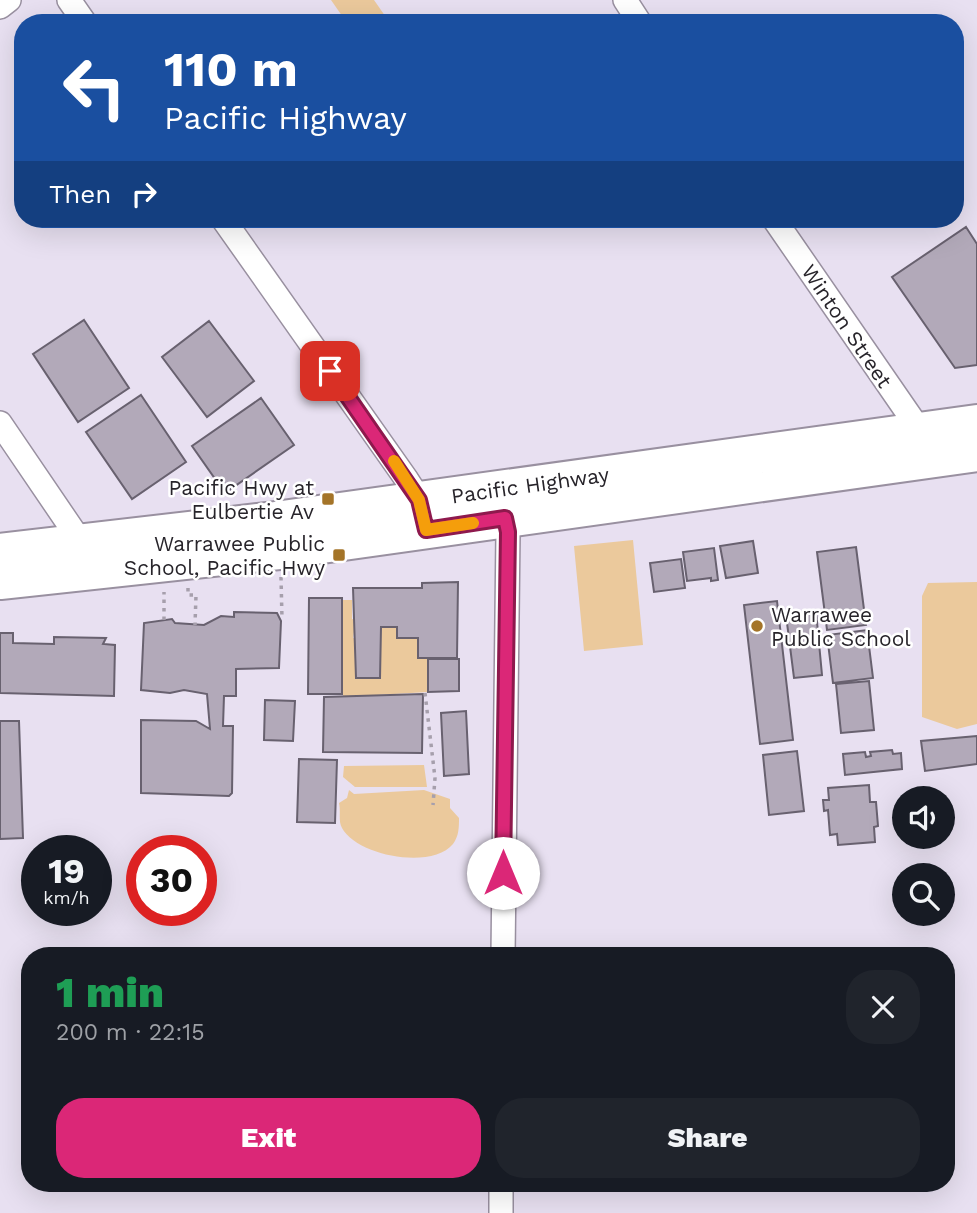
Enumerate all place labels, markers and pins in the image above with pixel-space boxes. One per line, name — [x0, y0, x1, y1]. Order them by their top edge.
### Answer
pin — [300, 341, 360, 401]
place label: Pacific Hwy at Eulbertie Av — [168, 475, 314, 524]
marker: Pacific Hwy at Eulbertie Av — [320, 491, 336, 507]
place label: Warrawee Public School, Pacific Hwy — [124, 531, 325, 580]
marker: Warrawee Public School, Pacific Hwy — [331, 547, 347, 563]
place label: Warrawee Public School — [771, 602, 911, 651]
marker: Warrawee Public School — [749, 618, 765, 634]

